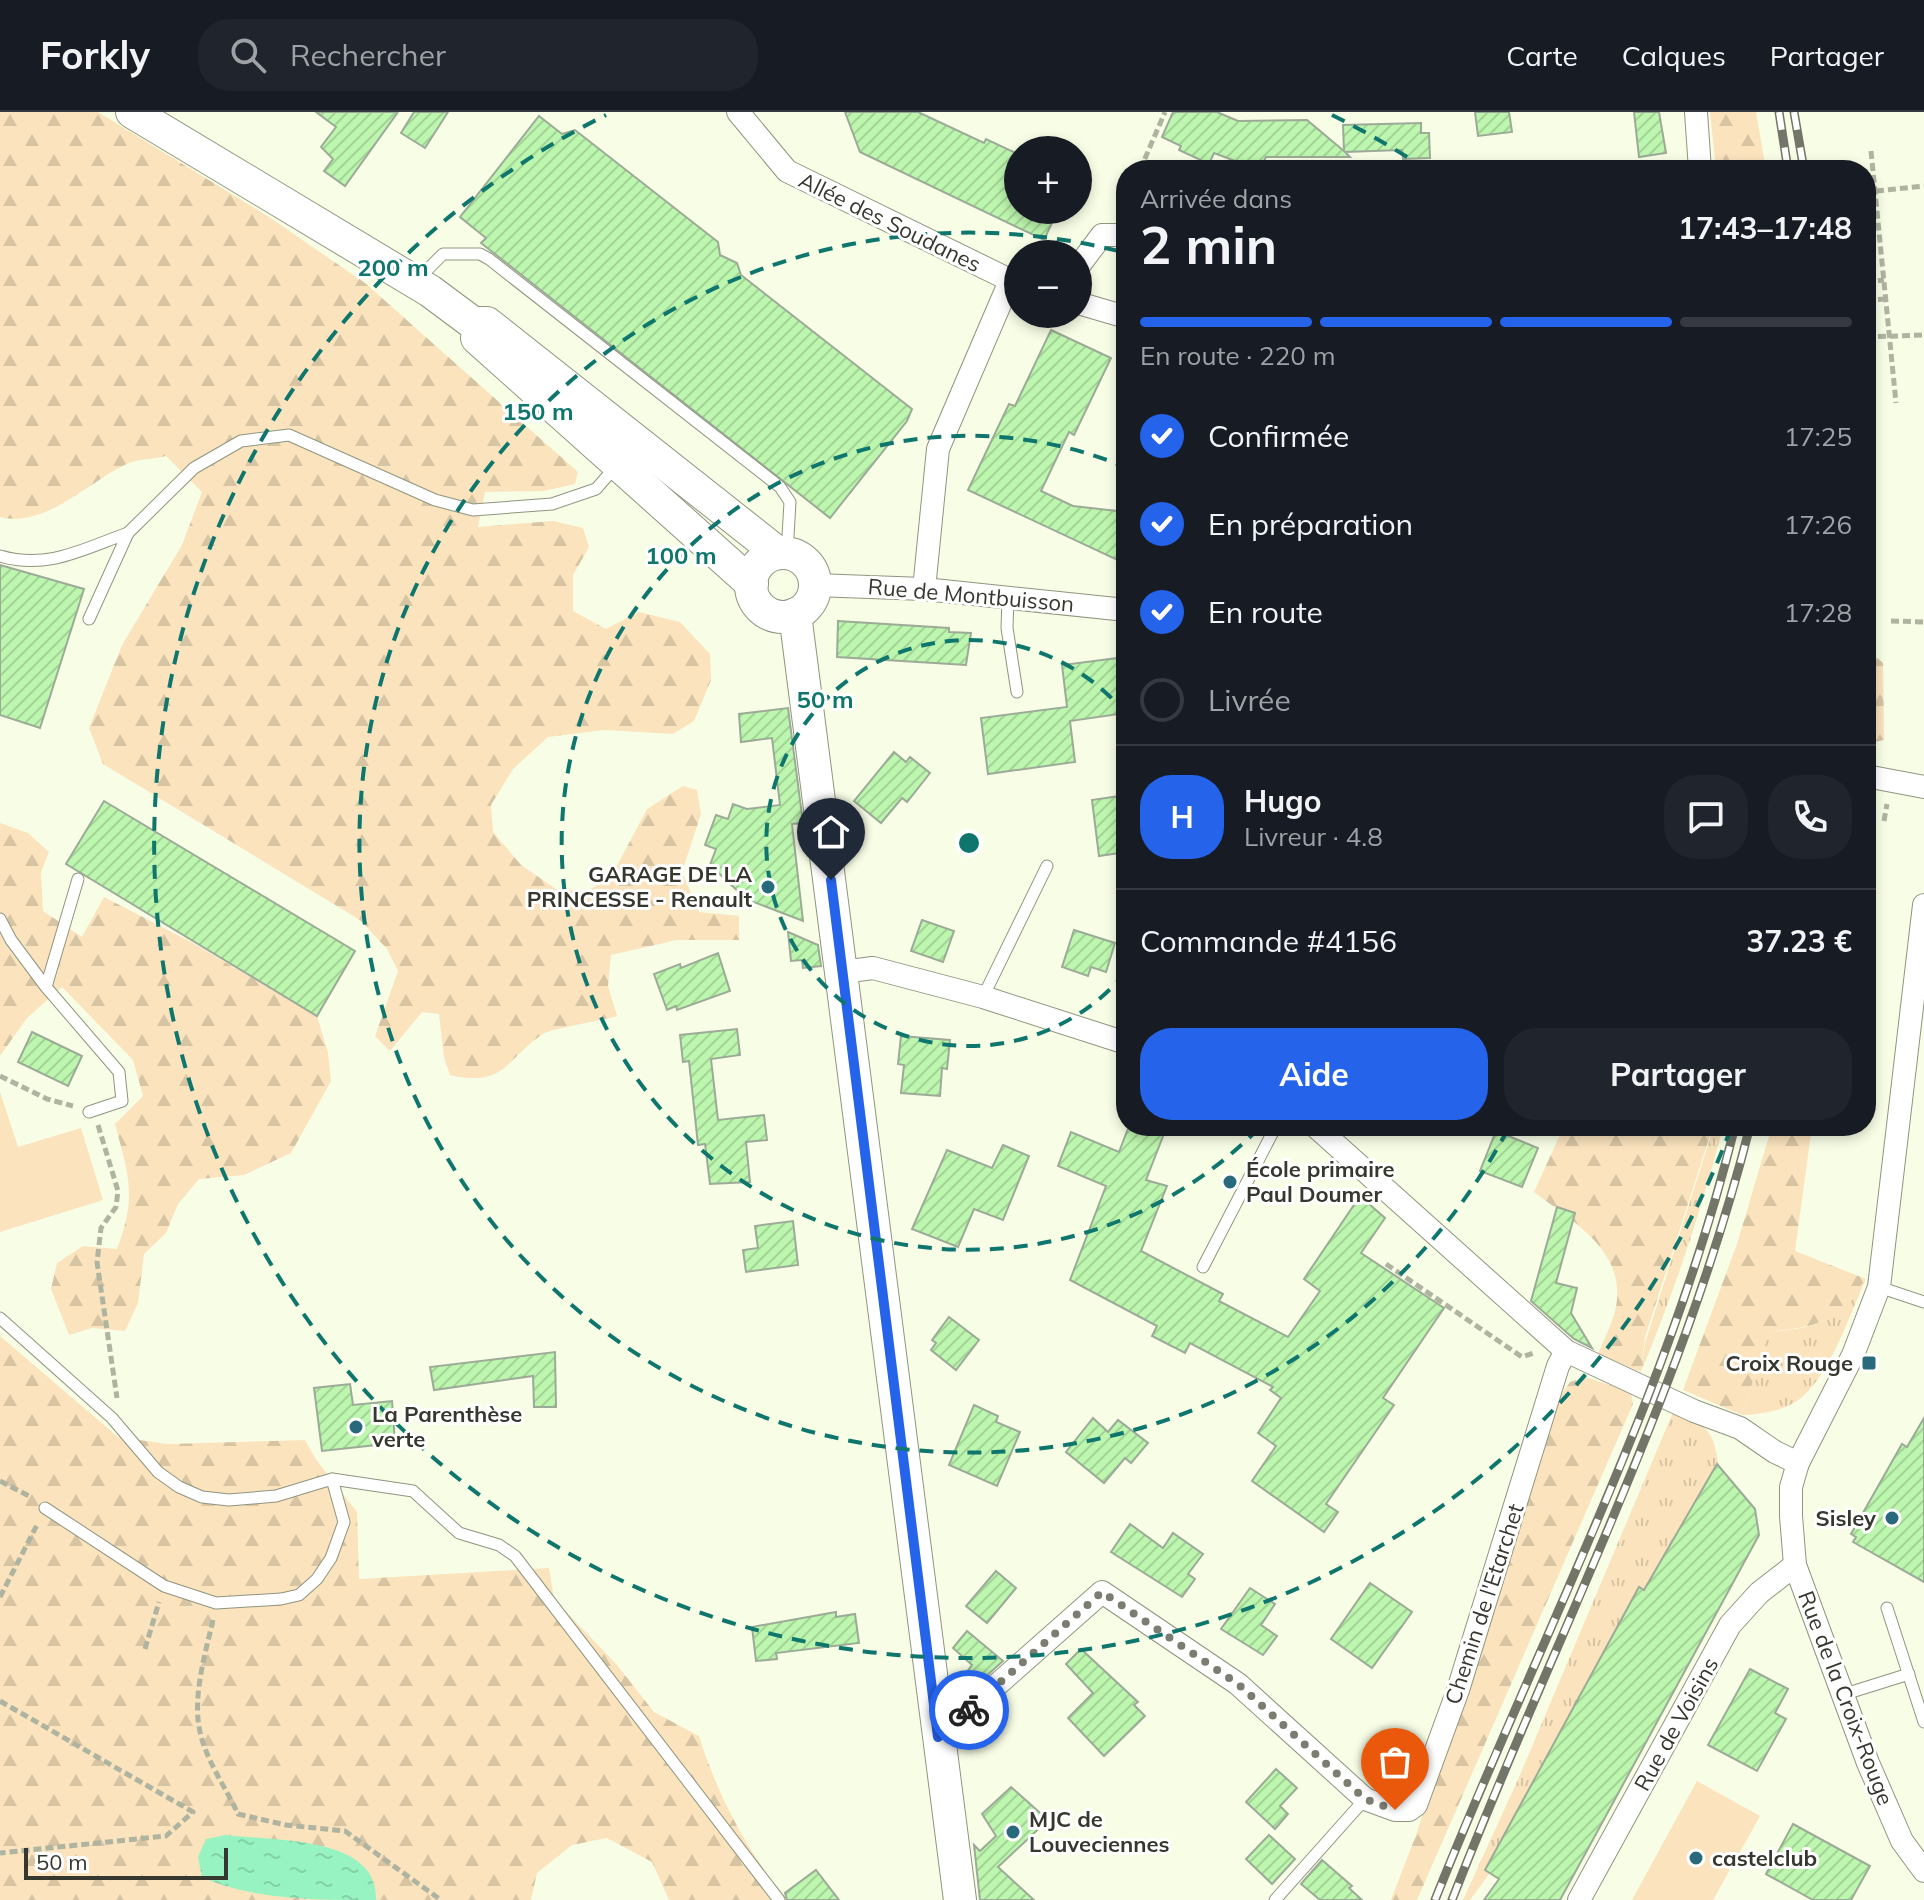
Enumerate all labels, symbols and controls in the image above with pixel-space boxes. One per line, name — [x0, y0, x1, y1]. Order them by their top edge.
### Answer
search box — [198, 19, 758, 91]
text: Forkly — [40, 31, 150, 79]
icon: search — [226, 33, 270, 77]
text: Rechercher — [290, 36, 446, 74]
text: Carte — [1506, 38, 1578, 73]
text: Calques — [1622, 38, 1726, 73]
text: Partager — [1770, 38, 1884, 73]
map controls — [1004, 136, 1092, 328]
button: + — [1004, 136, 1092, 224]
street label: Allée des Soudanes — [794, 166, 986, 278]
text: Arrivée dans — [1140, 182, 1292, 215]
text: 17:43–17:48 — [1678, 209, 1852, 247]
text: 2 min — [1140, 212, 1277, 277]
button: − — [1004, 240, 1092, 328]
text: 200 m — [357, 252, 429, 282]
text: En route · 220 m — [1140, 339, 1336, 372]
text: 150 m — [502, 396, 574, 426]
icon: check — [1140, 414, 1184, 458]
text: Confirmée — [1208, 417, 1349, 455]
text: 17:25 — [1784, 420, 1852, 453]
icon: check — [1140, 502, 1184, 546]
text: En préparation — [1208, 505, 1413, 543]
text: 17:26 — [1784, 508, 1852, 541]
text: 100 m — [645, 540, 717, 570]
street label: Rue de Montbuisson — [867, 572, 1075, 618]
icon: check — [1140, 590, 1184, 634]
text: En route — [1208, 593, 1323, 631]
text: 17:28 — [1784, 596, 1852, 629]
text: Livrée — [1208, 681, 1291, 719]
text: 50 m — [797, 684, 853, 714]
button: chat — [1664, 775, 1748, 859]
button: phone — [1768, 775, 1852, 859]
text: Hugo — [1244, 782, 1322, 820]
pin — [797, 798, 865, 880]
text: H — [1170, 798, 1194, 836]
icon: home — [809, 810, 853, 854]
text: Livreur · 4.8 — [1244, 820, 1383, 853]
centre of rings — [955, 829, 983, 857]
place label: GARAGE DE LA PRINCESSE - Renault — [527, 860, 752, 913]
marker: GARAGE DE LA PRINCESSE - Renault — [759, 878, 777, 896]
text: Commande #4156 — [1140, 922, 1397, 960]
text: 37.23 € — [1746, 922, 1852, 960]
button: Aide — [1140, 1028, 1488, 1120]
button: Partager — [1504, 1028, 1852, 1120]
place label: École primaire Paul Doumer — [1246, 1155, 1394, 1208]
marker: École primaire Paul Doumer — [1221, 1173, 1239, 1191]
place label: Croix Rouge — [1726, 1349, 1853, 1377]
marker: Croix Rouge — [1860, 1354, 1878, 1372]
place label: La Parenthèse verte — [371, 1400, 522, 1453]
marker: La Parenthèse verte — [347, 1418, 365, 1436]
street label: Chemin de l'Etarchet — [1438, 1500, 1530, 1708]
place label: Sisley — [1815, 1504, 1876, 1532]
marker: Sisley — [1883, 1509, 1901, 1527]
street label: Rue de la Croix-Rouge — [1792, 1587, 1900, 1809]
street label: Rue de Voisins — [1628, 1652, 1724, 1796]
courier — [929, 1670, 1009, 1750]
icon: bike — [947, 1688, 991, 1732]
pin — [1361, 1728, 1429, 1810]
icon: bag — [1373, 1740, 1417, 1784]
place label: MJC de Louveciennes — [1029, 1805, 1170, 1858]
marker: MJC de Louveciennes — [1004, 1823, 1022, 1841]
scale bar — [24, 1844, 228, 1880]
place label: castelclub — [1712, 1844, 1817, 1872]
text: 50 m — [36, 1848, 87, 1876]
marker: castelclub — [1687, 1849, 1705, 1867]

